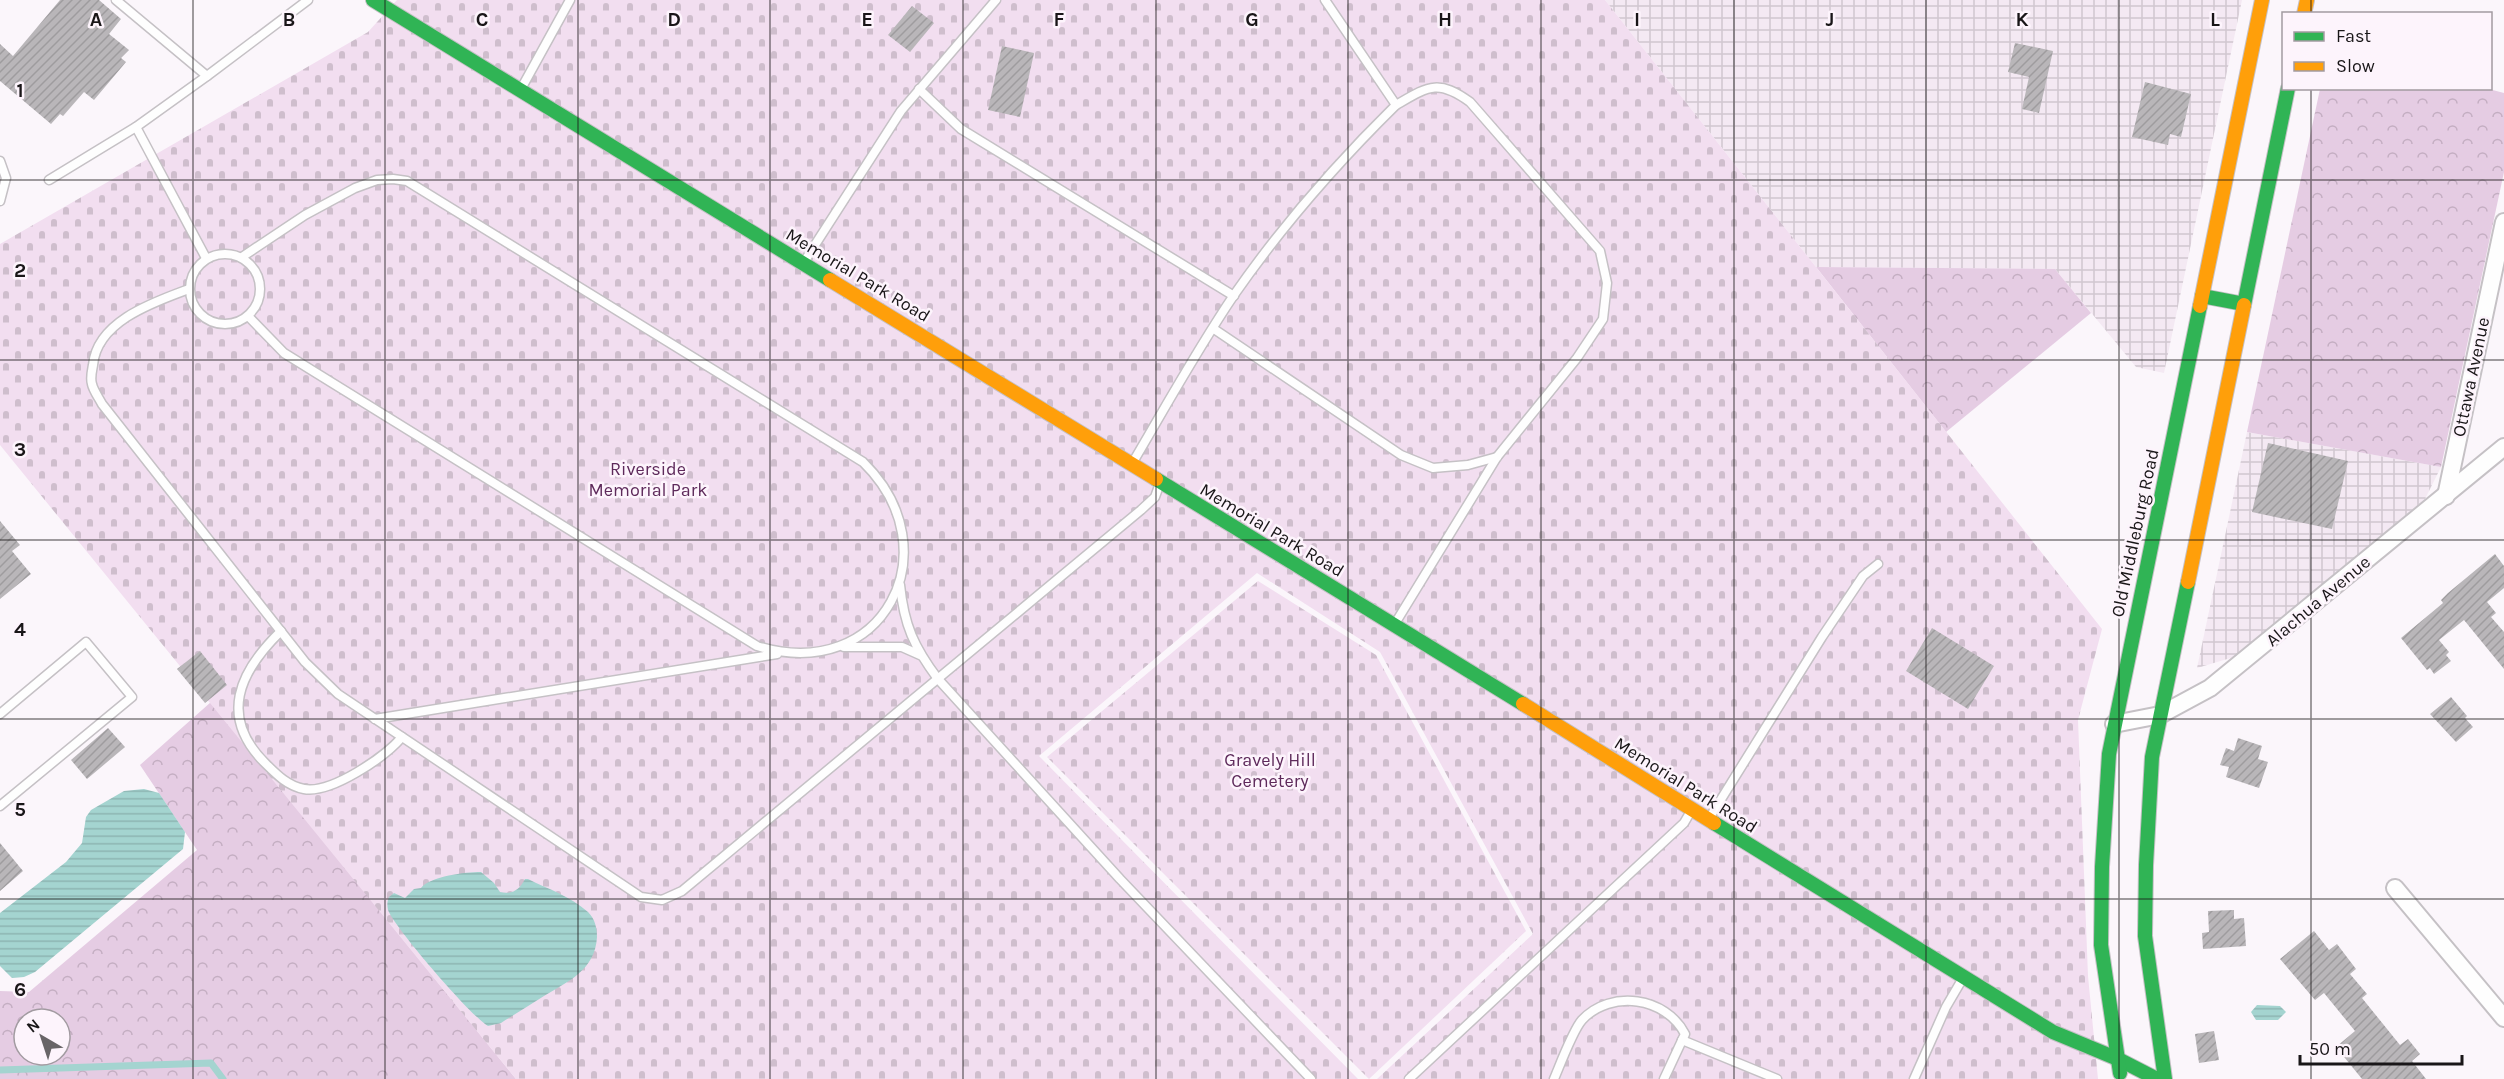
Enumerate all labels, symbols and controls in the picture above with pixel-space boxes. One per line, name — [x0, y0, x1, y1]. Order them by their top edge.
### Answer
text: A — [90, 8, 103, 31]
text: B — [283, 8, 295, 31]
text: C — [476, 8, 488, 31]
text: D — [667, 8, 681, 31]
text: E — [861, 8, 873, 31]
text: F — [1054, 8, 1065, 31]
text: G — [1245, 8, 1259, 31]
text: H — [1438, 8, 1452, 31]
text: I — [1634, 8, 1640, 31]
text: J — [1826, 8, 1834, 31]
text: K — [2015, 8, 2029, 31]
text: L — [2210, 8, 2220, 31]
legend — [2282, 12, 2492, 90]
text: Fast — [2336, 25, 2371, 47]
text: Slow — [2336, 55, 2375, 77]
text: 1 — [16, 79, 24, 102]
street label: Memorial Park Road — [782, 223, 934, 327]
text: 2 — [14, 259, 26, 282]
street label: Ottawa Avenue — [2448, 315, 2494, 439]
text: 3 — [14, 438, 26, 461]
street label: Old Middleburg Road — [2106, 447, 2164, 619]
park label: Riverside Memorial Park — [589, 458, 707, 501]
street label: Memorial Park Road — [1196, 478, 1348, 582]
street label: Alachua Avenue — [2261, 551, 2375, 651]
text: 4 — [14, 618, 26, 641]
street label: Memorial Park Road — [1610, 732, 1762, 838]
park label: Gravely Hill Cemetery — [1224, 749, 1316, 792]
text: 5 — [14, 798, 26, 821]
text: 6 — [14, 978, 26, 1001]
north arrow — [12, 1007, 72, 1067]
text: N — [22, 1015, 43, 1037]
scale bar — [2300, 1028, 2462, 1066]
text: 50 m — [2309, 1038, 2351, 1060]

